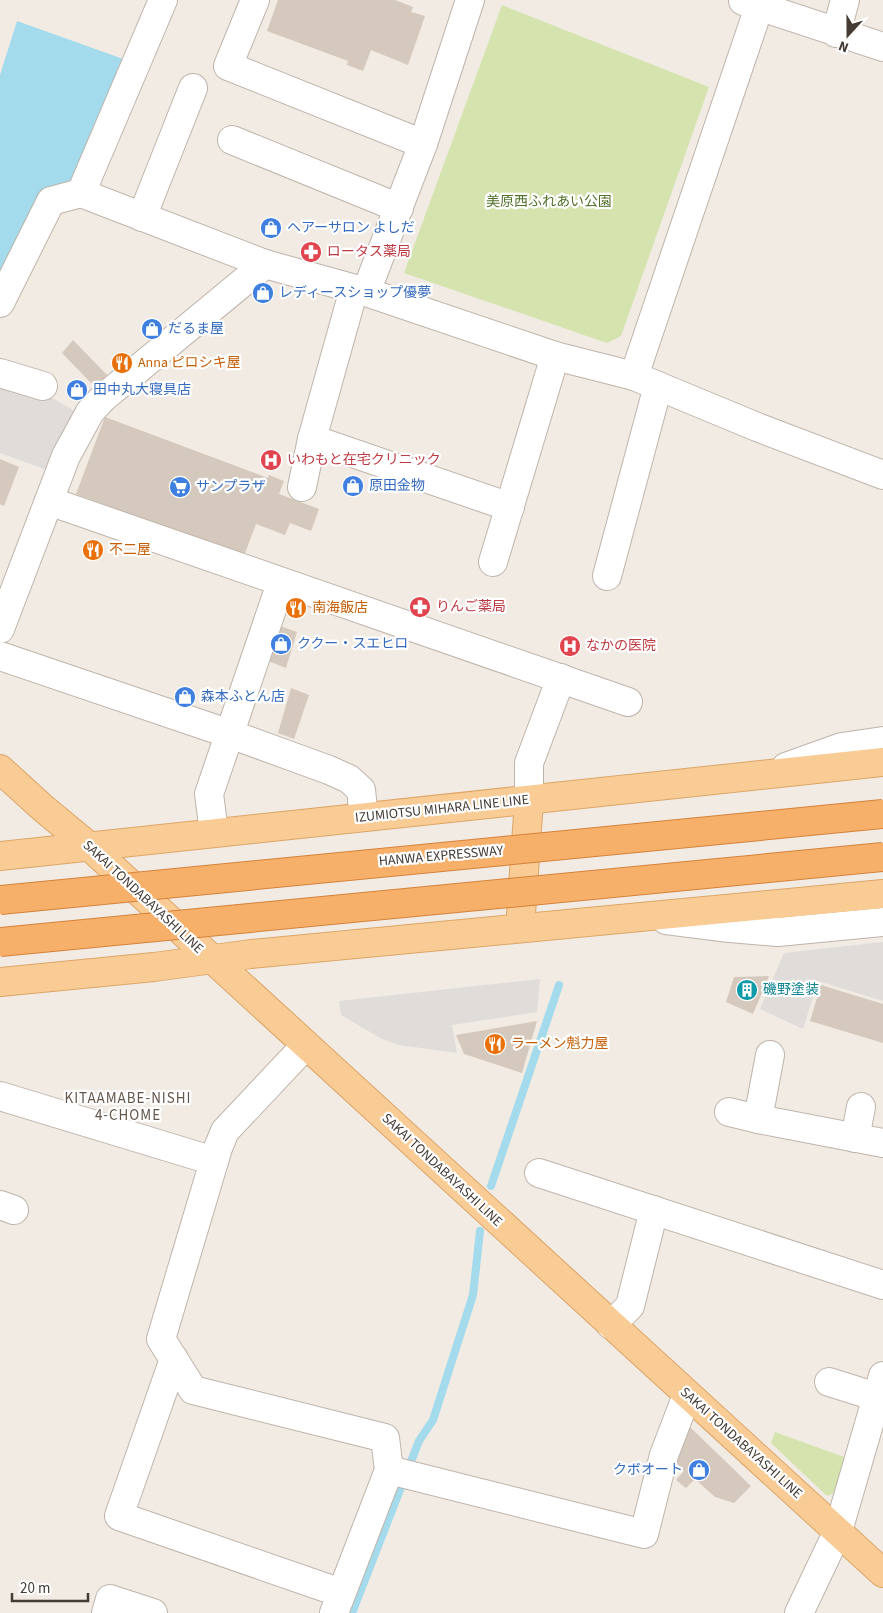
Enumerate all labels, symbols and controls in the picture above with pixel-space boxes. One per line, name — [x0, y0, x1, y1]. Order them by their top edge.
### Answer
north arrow — [823, 10, 873, 60]
text: N — [836, 35, 852, 57]
park label: 美原西ふれあい公園 — [486, 192, 612, 212]
shop icon: ヘアーサロン よしだ — [259, 216, 283, 240]
place label: ヘアーサロン よしだ — [287, 218, 415, 238]
pharmacy icon: ロータス薬局 — [299, 240, 323, 264]
place label: ロータス薬局 — [327, 242, 411, 262]
shop icon: レディースショップ優夢 — [251, 281, 275, 305]
place label: レディースショップ優夢 — [279, 283, 431, 303]
shop icon: だるま屋 — [140, 317, 164, 341]
place label: だるま屋 — [168, 319, 224, 339]
restaurant icon: Anna ピロシキ屋 — [110, 351, 134, 375]
place label: Anna ピロシキ屋 — [138, 353, 241, 373]
shop icon: 田中丸大寝具店 — [65, 378, 89, 402]
place label: 田中丸大寝具店 — [93, 380, 191, 400]
hospital icon: いわもと在宅クリニック — [259, 448, 283, 472]
place label: いわもと在宅クリニック — [287, 450, 441, 470]
shop icon: 原田金物 — [341, 474, 365, 498]
supermarket icon: サンプラザ — [168, 475, 192, 499]
place label: 原田金物 — [369, 476, 425, 496]
place label: サンプラザ — [196, 477, 266, 497]
restaurant icon: 不二屋 — [81, 538, 105, 562]
place label: 不二屋 — [109, 540, 151, 560]
pharmacy icon: りんご薬局 — [408, 595, 432, 619]
restaurant icon: 南海飯店 — [284, 596, 308, 620]
place label: りんご薬局 — [436, 597, 506, 617]
place label: 南海飯店 — [312, 598, 368, 618]
shop icon: ククー・スエヒロ — [269, 632, 293, 656]
place label: ククー・スエヒロ — [297, 634, 408, 654]
hospital icon: なかの医院 — [558, 634, 582, 658]
place label: なかの医院 — [586, 636, 656, 656]
shop icon: 森本ふとん店 — [173, 685, 197, 709]
place label: 森本ふとん店 — [201, 687, 285, 707]
street label: IZUMIOTSU MIHARA LINE LINE — [354, 790, 530, 828]
street label: SAKAI TONDABAYASHI LINE — [78, 836, 208, 958]
street label: HANWA EXPRESSWAY — [378, 841, 504, 871]
building icon: 磯野塗装 — [735, 978, 759, 1002]
place label: 磯野塗装 — [763, 980, 819, 1000]
restaurant icon: ラーメン魁力屋 — [483, 1032, 507, 1056]
place label: ラーメン魁力屋 — [511, 1034, 608, 1054]
district label: KITAAMABE-NISHI 4-CHOME — [64, 1088, 192, 1126]
street label: SAKAI TONDABAYASHI LINE — [377, 1109, 507, 1231]
street label: SAKAI TONDABAYASHI LINE — [675, 1383, 807, 1503]
shop icon: クボオート — [687, 1458, 711, 1482]
place label: クボオート — [613, 1460, 683, 1480]
scale bar — [12, 1570, 89, 1602]
text: 20 m — [20, 1578, 50, 1599]

